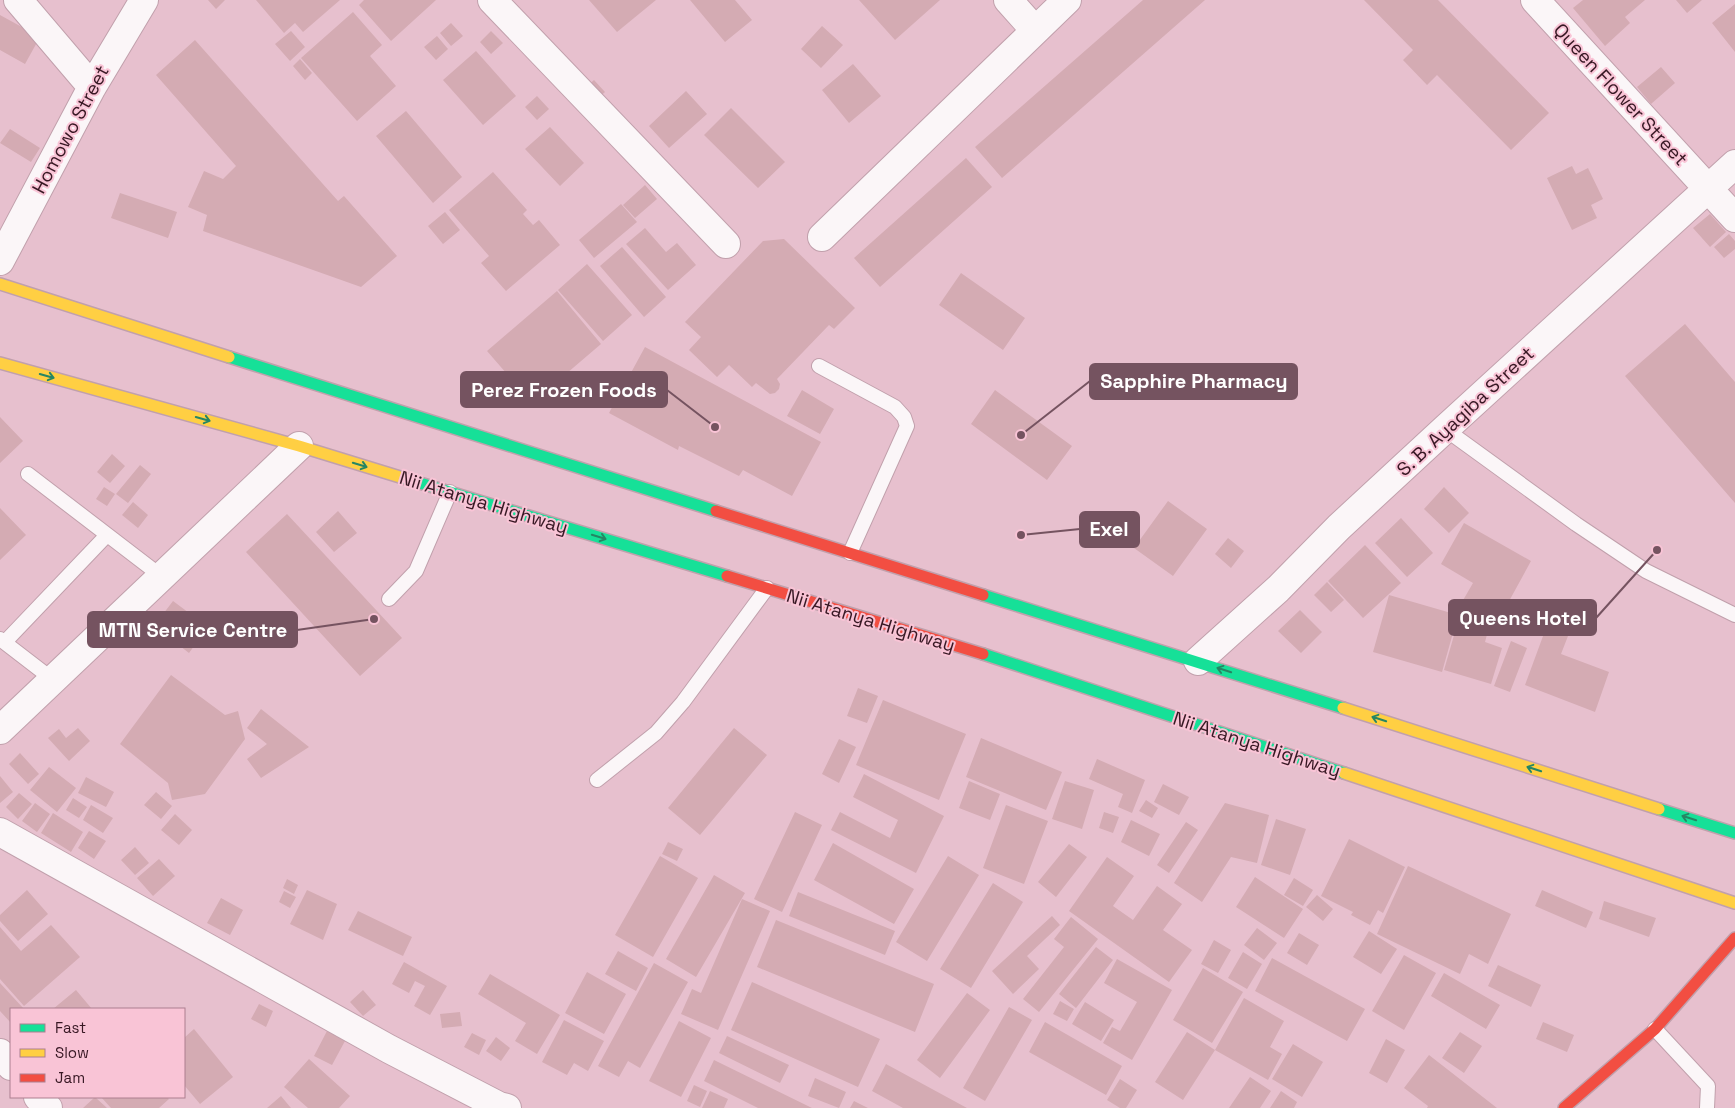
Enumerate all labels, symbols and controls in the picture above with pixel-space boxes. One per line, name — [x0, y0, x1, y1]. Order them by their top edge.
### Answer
street label: Queen Flower Street — [1548, 18, 1693, 171]
street label: Homowo Street — [26, 61, 115, 198]
street label: S. B. Ayagiba Street — [1391, 341, 1539, 482]
callout: Sapphire Pharmacy — [1090, 364, 1297, 399]
text: Sapphire Pharmacy — [1100, 368, 1288, 394]
one-way arrow — [39, 371, 55, 381]
callout: Perez Frozen Foods — [461, 372, 667, 407]
text: Perez Frozen Foods — [471, 377, 657, 403]
one-way arrow — [195, 415, 211, 425]
one-way arrow — [351, 460, 367, 470]
street label: Nii Atanya Highway — [397, 465, 571, 540]
callout: Exel — [1080, 512, 1139, 547]
text: Exel — [1089, 516, 1129, 542]
one-way arrow — [590, 533, 606, 543]
street label: Nii Atanya Highway — [784, 583, 958, 658]
callout: Queens Hotel — [1449, 600, 1596, 635]
text: Queens Hotel — [1459, 605, 1587, 631]
callout: MTN Service Centre — [88, 612, 297, 647]
text: MTN Service Centre — [99, 617, 287, 643]
one-way arrow — [1217, 664, 1233, 674]
street label: Nii Atanya Highway — [1170, 706, 1344, 783]
one-way arrow — [1371, 714, 1387, 724]
one-way arrow — [1526, 764, 1542, 773]
one-way arrow — [1681, 813, 1697, 823]
legend — [10, 1008, 185, 1098]
text: Fast — [55, 1018, 86, 1037]
text: Slow — [55, 1043, 89, 1062]
text: Jam — [55, 1068, 85, 1087]

